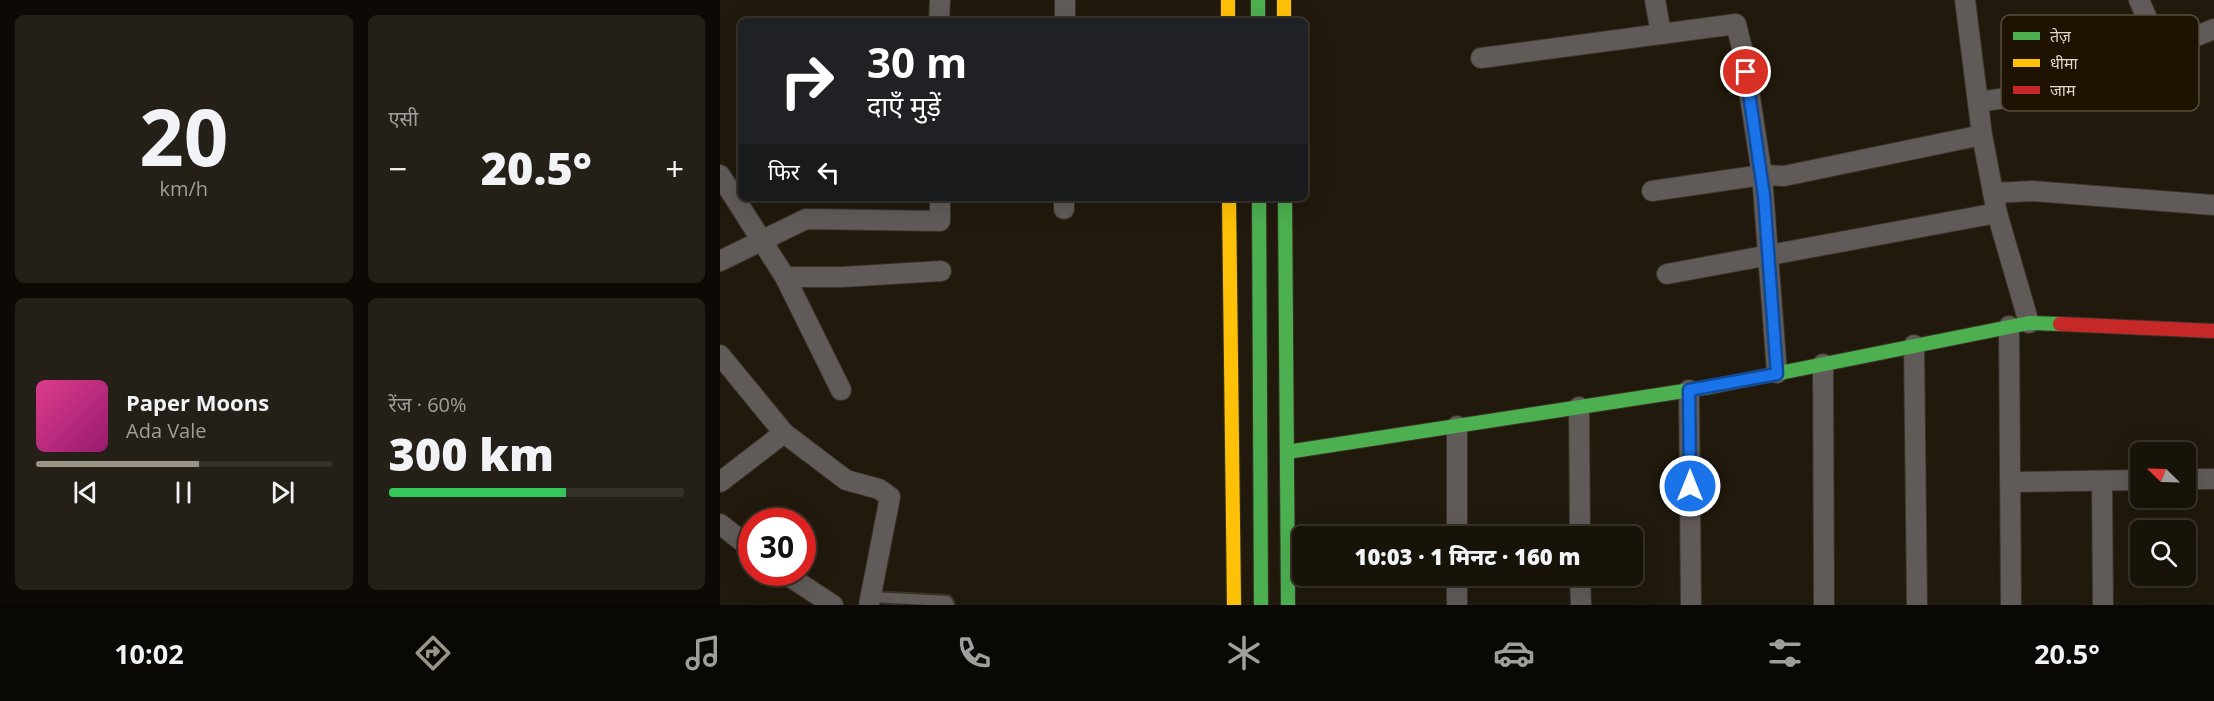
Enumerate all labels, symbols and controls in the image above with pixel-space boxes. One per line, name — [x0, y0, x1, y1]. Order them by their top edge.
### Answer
legend — [2001, 15, 2199, 111]
text: तेज़ — [2050, 25, 2072, 47]
text: 30 m — [867, 33, 967, 90]
icon: right — [768, 42, 846, 120]
pin — [1720, 46, 1771, 97]
text: धीमा — [2050, 52, 2079, 74]
icon: arrive — [1729, 55, 1762, 88]
text: जाम — [2050, 79, 2076, 101]
text: 20 — [139, 83, 228, 189]
text: दाएँ मुड़ें — [867, 87, 941, 124]
text: एसी — [389, 105, 418, 132]
text: 20.5° — [481, 137, 592, 198]
text: − — [389, 146, 407, 191]
text: + — [665, 146, 684, 191]
text: फिर — [768, 156, 800, 186]
icon: left — [812, 156, 845, 189]
text: km/h — [159, 175, 208, 202]
text: Paper Moons — [126, 387, 269, 417]
text: रेंज · 60% — [389, 391, 467, 418]
text: Ada Vale — [126, 417, 207, 444]
text: 300 km — [389, 423, 554, 484]
north arrow — [2130, 442, 2196, 508]
map controls — [2130, 442, 2196, 586]
position arrow — [1658, 454, 1722, 518]
icon: previous — [69, 476, 102, 509]
icon: pause — [167, 476, 200, 509]
icon: next — [266, 476, 299, 509]
speed limit sign: 30 — [738, 508, 816, 586]
button: search — [2130, 520, 2196, 586]
text: 10:03 · 1 मिनट · 160 m — [1355, 541, 1580, 571]
icon: directions — [412, 632, 454, 674]
icon: music — [682, 632, 724, 674]
icon: phone — [953, 632, 995, 674]
icon: climate — [1223, 632, 1265, 674]
icon: car — [1493, 632, 1535, 674]
icon: filters — [1764, 632, 1806, 674]
text: 10:02 — [114, 635, 184, 672]
text: 20.5° — [2034, 635, 2100, 672]

